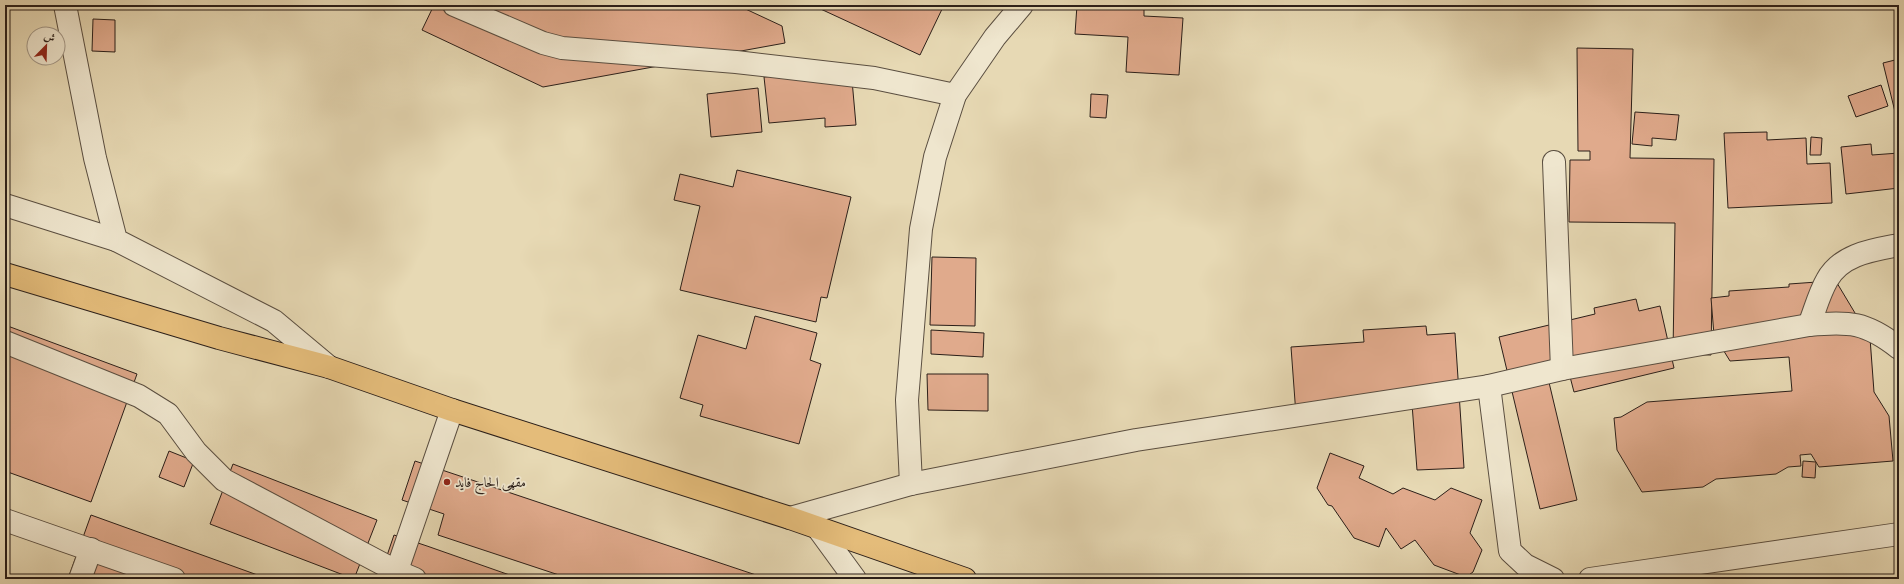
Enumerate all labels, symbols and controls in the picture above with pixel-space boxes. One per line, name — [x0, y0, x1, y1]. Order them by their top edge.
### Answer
north arrow — [26, 26, 66, 66]
text: ش — [42, 29, 57, 45]
place label: مقهى الحاج فايد — [455, 474, 526, 495]
marker: مقهى الحاج فايد — [442, 477, 452, 487]

